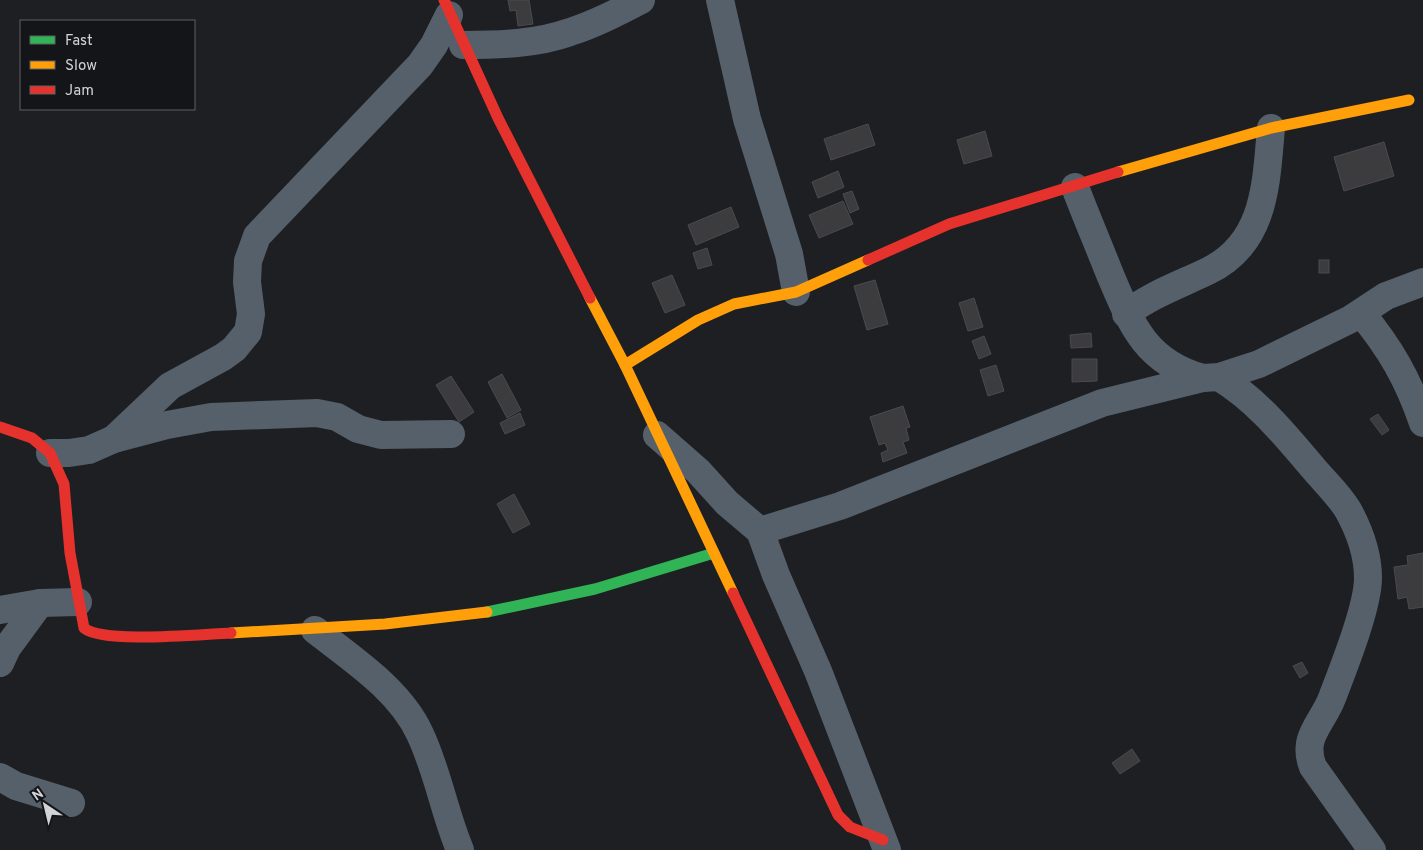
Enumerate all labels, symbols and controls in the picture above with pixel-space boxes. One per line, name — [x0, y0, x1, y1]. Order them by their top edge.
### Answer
legend — [20, 20, 195, 110]
text: Fast — [65, 32, 93, 51]
text: Slow — [65, 57, 97, 76]
text: Jam — [65, 82, 94, 101]
north arrow — [20, 780, 70, 830]
text: N — [29, 786, 47, 805]

